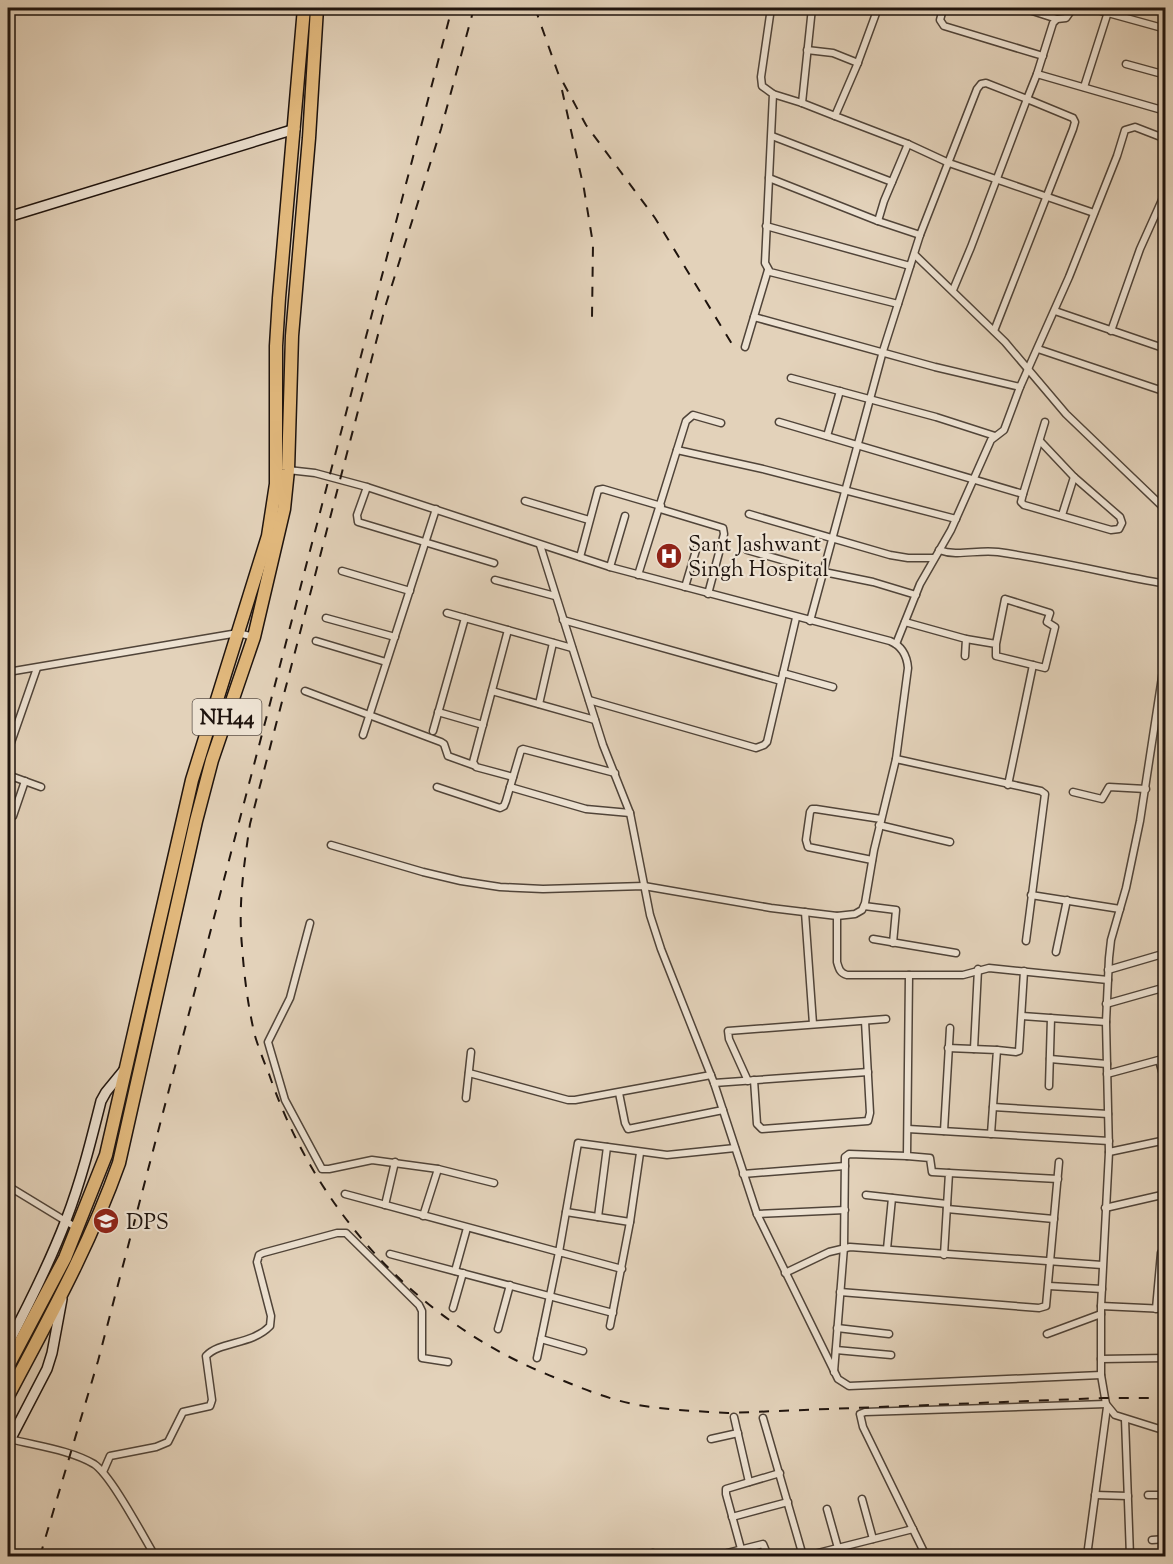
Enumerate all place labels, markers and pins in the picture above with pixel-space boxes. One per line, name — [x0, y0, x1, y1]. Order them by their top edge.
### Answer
place label: Sant Jashwant Singh Hospital — [688, 530, 829, 587]
hospital icon: Sant Jashwant Singh Hospital — [654, 541, 684, 571]
school or university icon: DPS — [91, 1206, 121, 1236]
place label: DPS — [126, 1208, 169, 1240]

